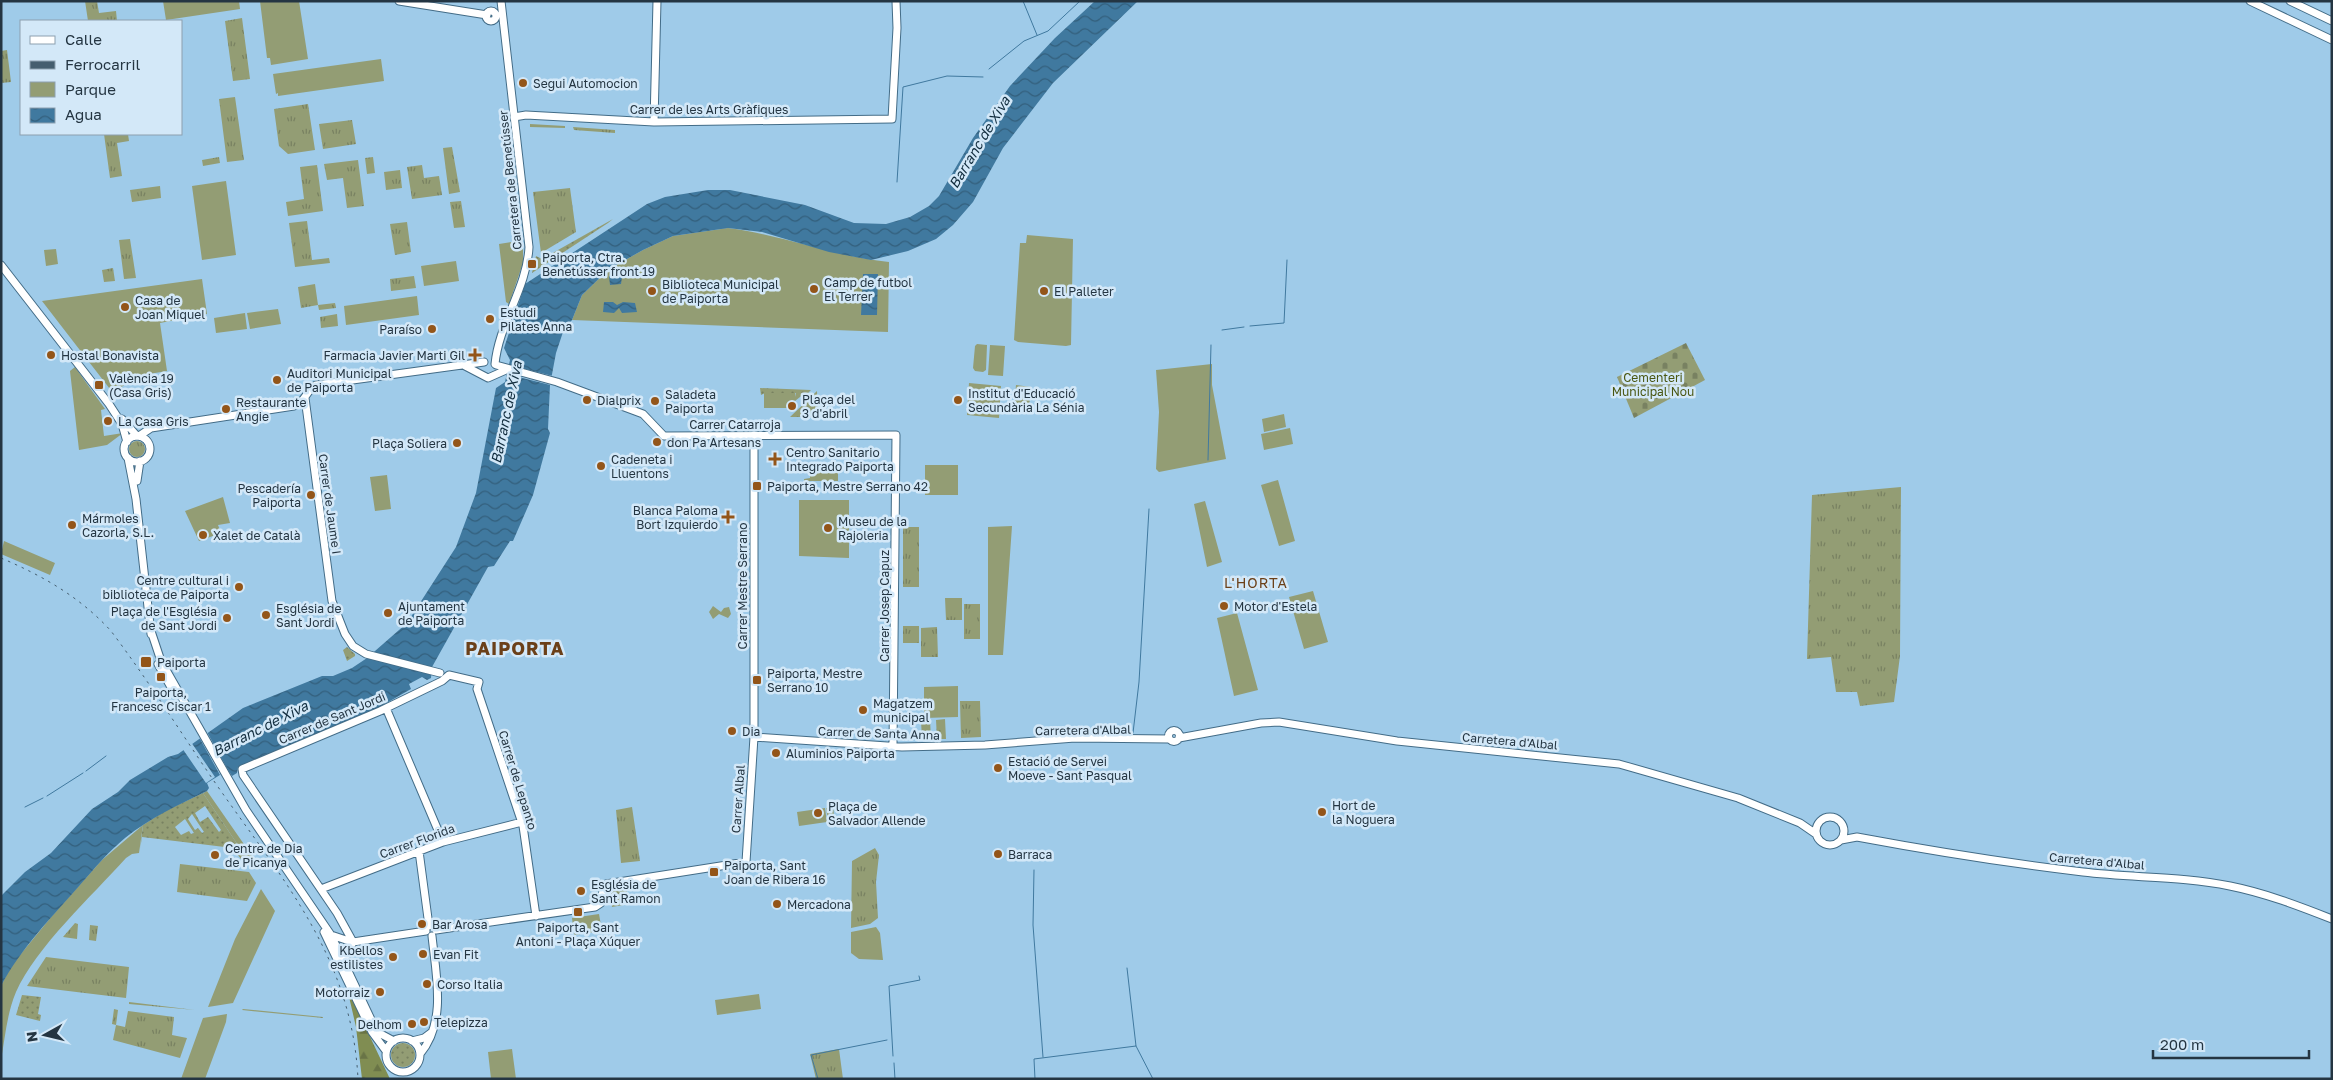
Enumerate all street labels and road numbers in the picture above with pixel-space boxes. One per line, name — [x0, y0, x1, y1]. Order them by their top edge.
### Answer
street label: Carrer de les Arts Gràfiques — [630, 102, 788, 117]
street label: Carretera de Benetússer — [495, 109, 525, 251]
street label: Carrer Catarroja — [689, 417, 781, 432]
street label: Carrer de Jaume I — [316, 453, 344, 555]
street label: Carrer Mestre Serrano — [735, 522, 750, 650]
street label: Carrer Josep Capuz — [877, 550, 892, 662]
street label: Carrer de Sant Jordi — [276, 689, 388, 747]
street label: Carretera d'Albal — [1035, 722, 1131, 738]
street label: Carrer de Santa Anna — [818, 723, 940, 743]
street label: Carrer de Lepanto — [496, 728, 540, 832]
street label: Carretera d'Albal — [1462, 729, 1559, 753]
street label: Carrer Albal — [728, 764, 748, 834]
street label: Carrer Florida — [377, 820, 457, 862]
street label: Carretera d'Albal — [2049, 849, 2146, 873]

